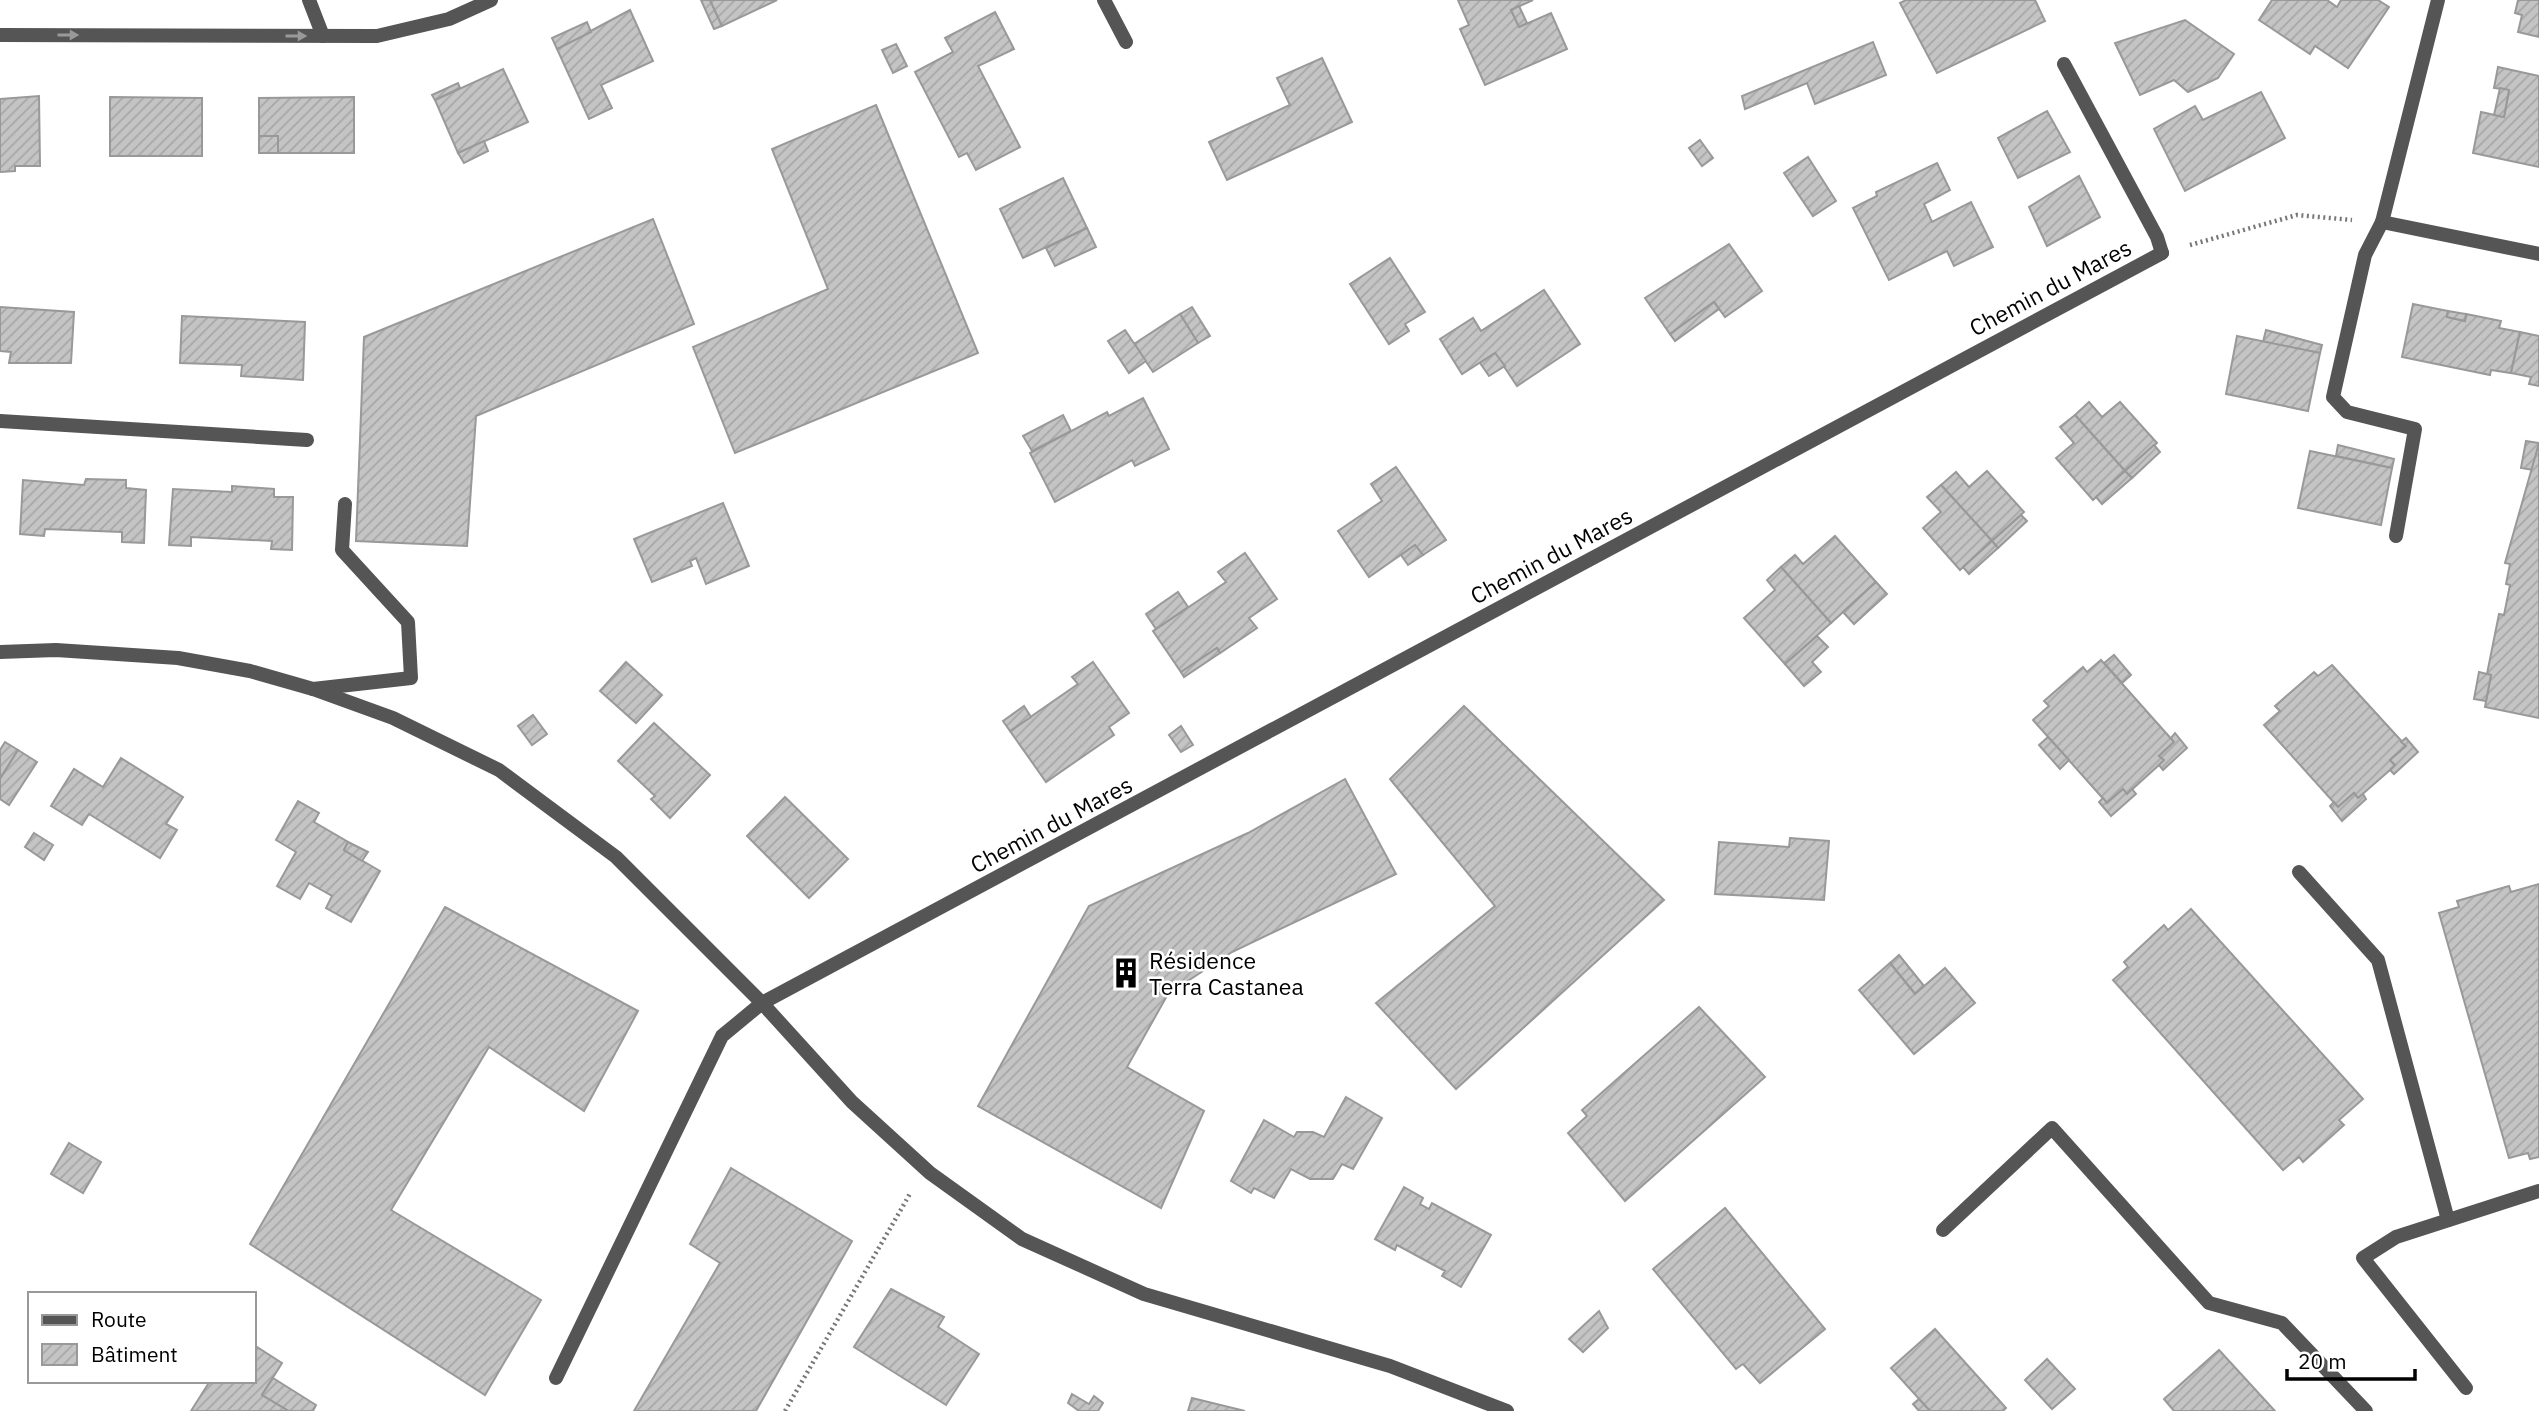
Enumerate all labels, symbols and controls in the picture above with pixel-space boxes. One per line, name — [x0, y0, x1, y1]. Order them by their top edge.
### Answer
one-way arrow — [57, 29, 79, 41]
one-way arrow — [285, 30, 307, 42]
street label: Chemin du Mares — [1964, 232, 2136, 342]
street label: Chemin du Mares — [1465, 500, 1637, 610]
street label: Chemin du Mares — [965, 769, 1137, 879]
place label: Résidence Terra Castanea — [1149, 945, 1304, 1001]
building icon: Résidence Terra Castanea — [1109, 956, 1143, 990]
legend — [28, 1292, 256, 1383]
text: Route — [91, 1305, 147, 1333]
scale bar — [2287, 1338, 2415, 1382]
text: Bâtiment — [91, 1340, 178, 1368]
text: 20 m — [2298, 1347, 2347, 1375]

